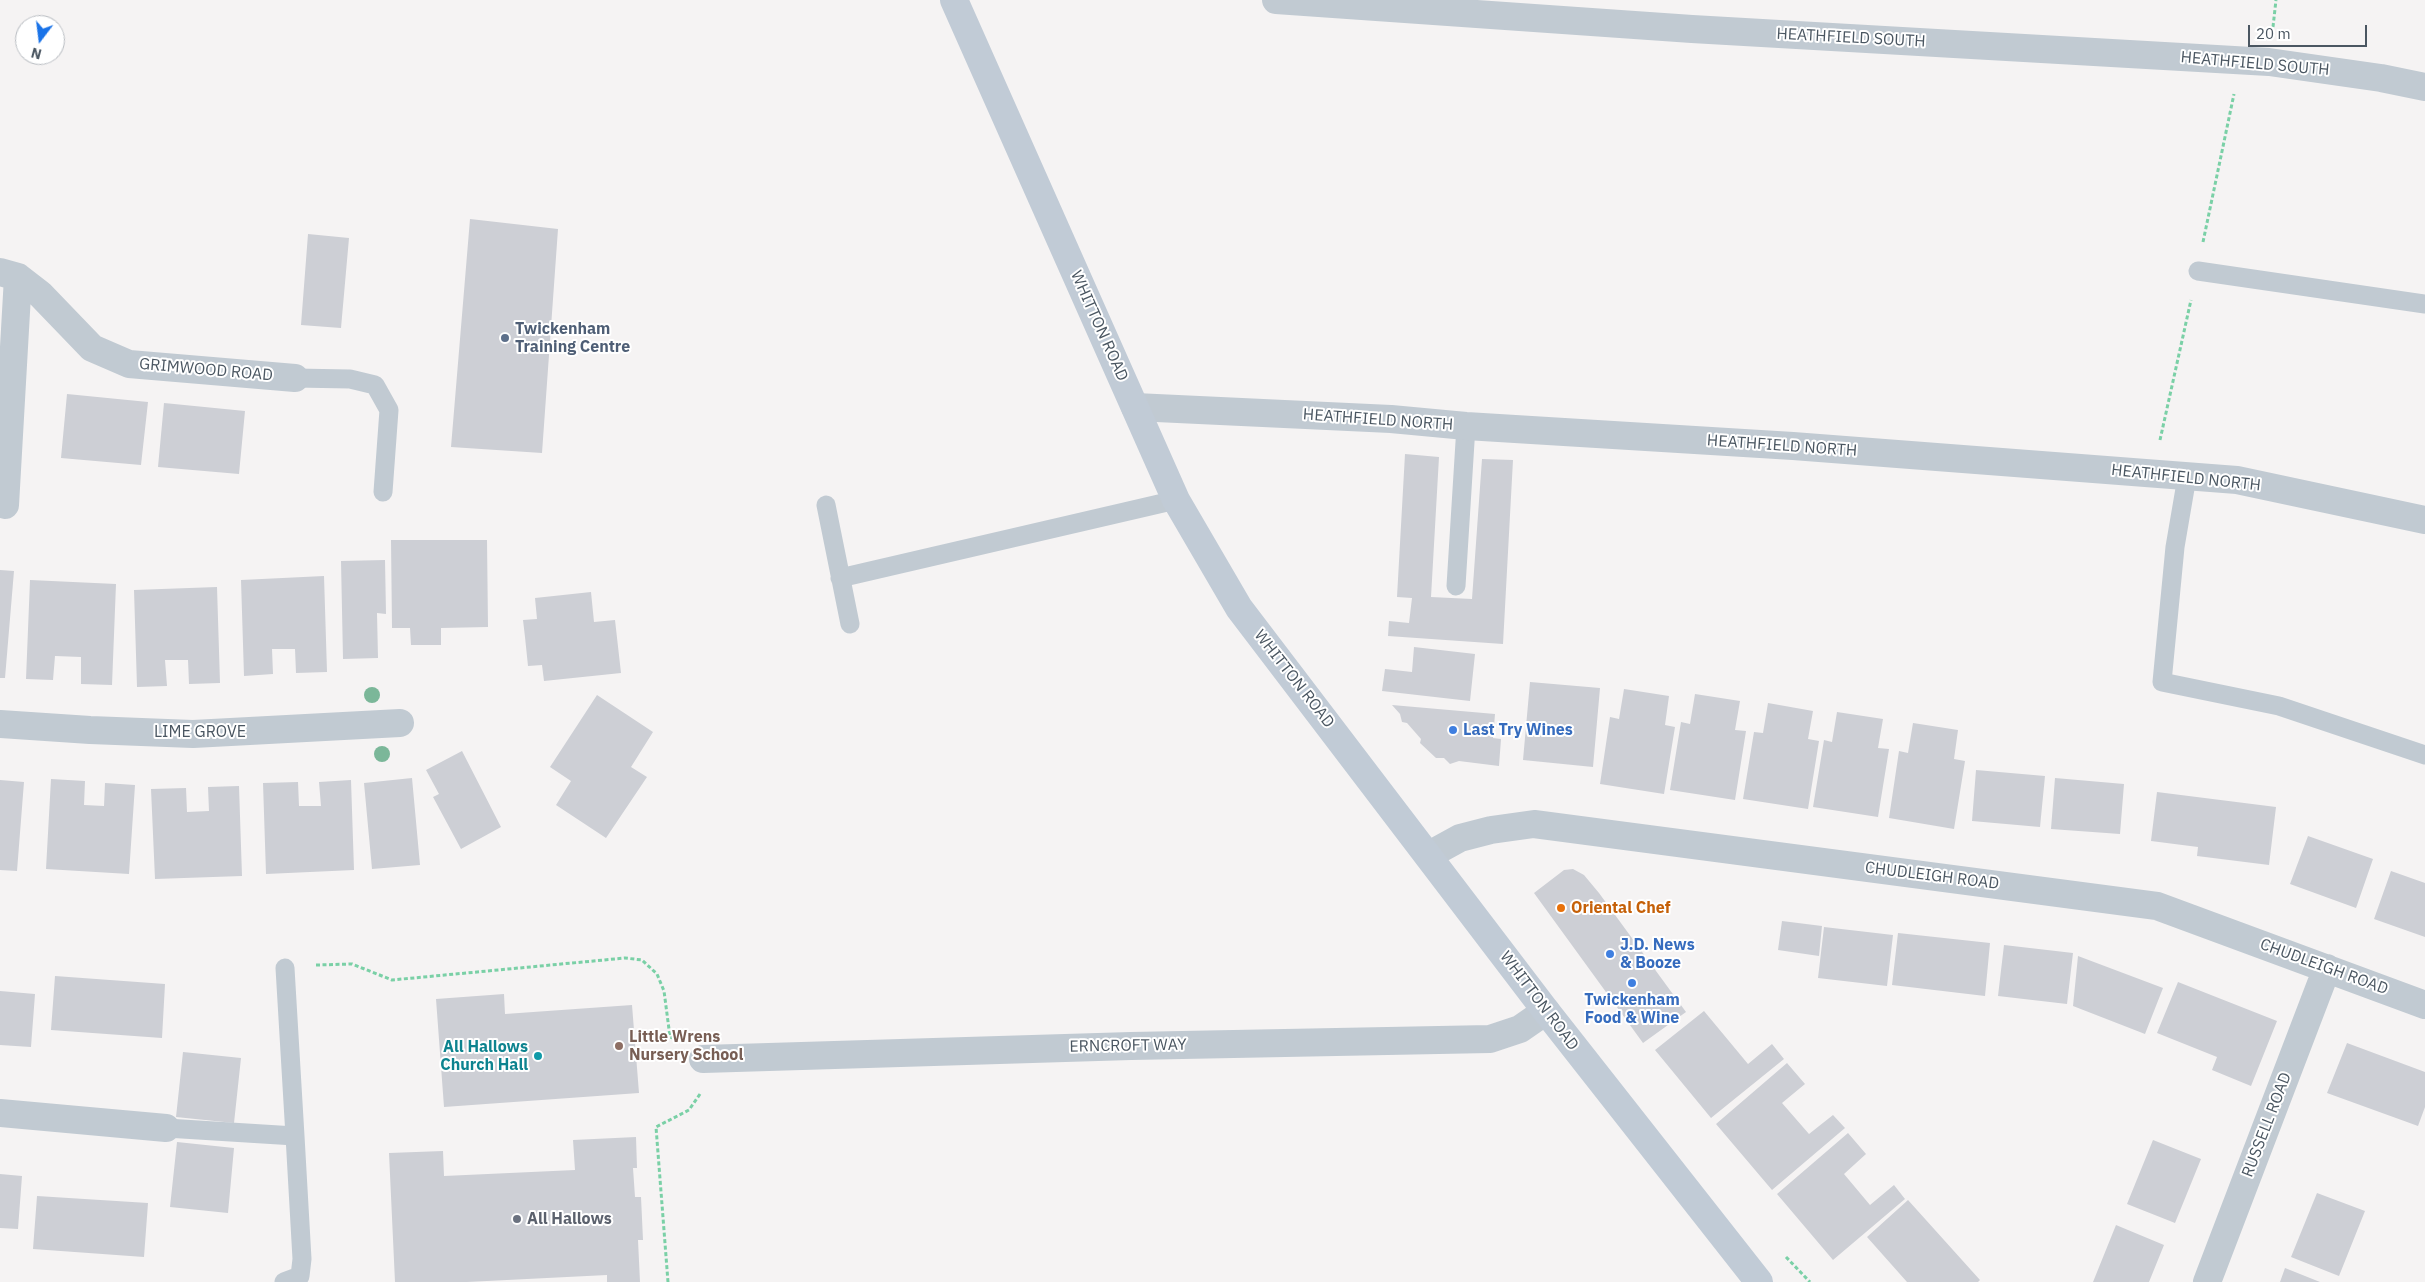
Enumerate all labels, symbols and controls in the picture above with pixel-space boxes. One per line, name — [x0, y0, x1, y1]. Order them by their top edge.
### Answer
north arrow — [15, 15, 65, 65]
scale bar — [2250, 15, 2369, 47]
text: 20 m — [2256, 24, 2291, 43]
street label: HEATHFIELD SOUTH — [1776, 25, 1926, 51]
text: N — [29, 44, 44, 64]
street label: HEATHFIELD SOUTH — [2180, 48, 2330, 80]
street label: WHITTON ROAD — [1066, 268, 1132, 384]
place label: Twickenham Training Centre — [515, 319, 630, 357]
marker: Twickenham Training Centre — [499, 332, 511, 344]
street label: GRIMWOOD ROAD — [138, 355, 274, 385]
street label: HEATHFIELD NORTH — [1302, 405, 1454, 435]
street label: HEATHFIELD NORTH — [1706, 431, 1858, 461]
street label: HEATHFIELD NORTH — [2110, 461, 2262, 495]
street label: WHITTON ROAD — [1250, 626, 1338, 732]
place label: Last Try Wines — [1463, 720, 1573, 740]
street label: LIME GROVE — [154, 722, 246, 742]
marker: Last Try Wines — [1447, 724, 1459, 736]
street label: CHUDLEIGH ROAD — [1864, 858, 2000, 894]
place label: Oriental Chef — [1571, 898, 1671, 918]
marker: Oriental Chef — [1555, 902, 1567, 914]
place label: J.D. News & Booze — [1620, 935, 1695, 973]
street label: CHUDLEIGH ROAD — [2257, 935, 2391, 999]
street label: WHITTON ROAD — [1496, 948, 1582, 1054]
marker: J.D. News & Booze — [1604, 948, 1616, 960]
marker: Twickenham Food & Wine — [1626, 977, 1638, 989]
place label: Twickenham Food & Wine — [1584, 990, 1680, 1028]
place label: Little Wrens Nursery School — [629, 1027, 743, 1065]
street label: ERNCROFT WAY — [1069, 1035, 1187, 1057]
place label: All Hallows Church Hall — [440, 1037, 528, 1075]
marker: Little Wrens Nursery School — [613, 1040, 625, 1052]
marker: All Hallows Church Hall — [532, 1050, 544, 1062]
street label: RUSSELL ROAD — [2238, 1070, 2296, 1180]
place label: All Hallows — [527, 1209, 612, 1229]
marker: All Hallows — [511, 1213, 523, 1225]

